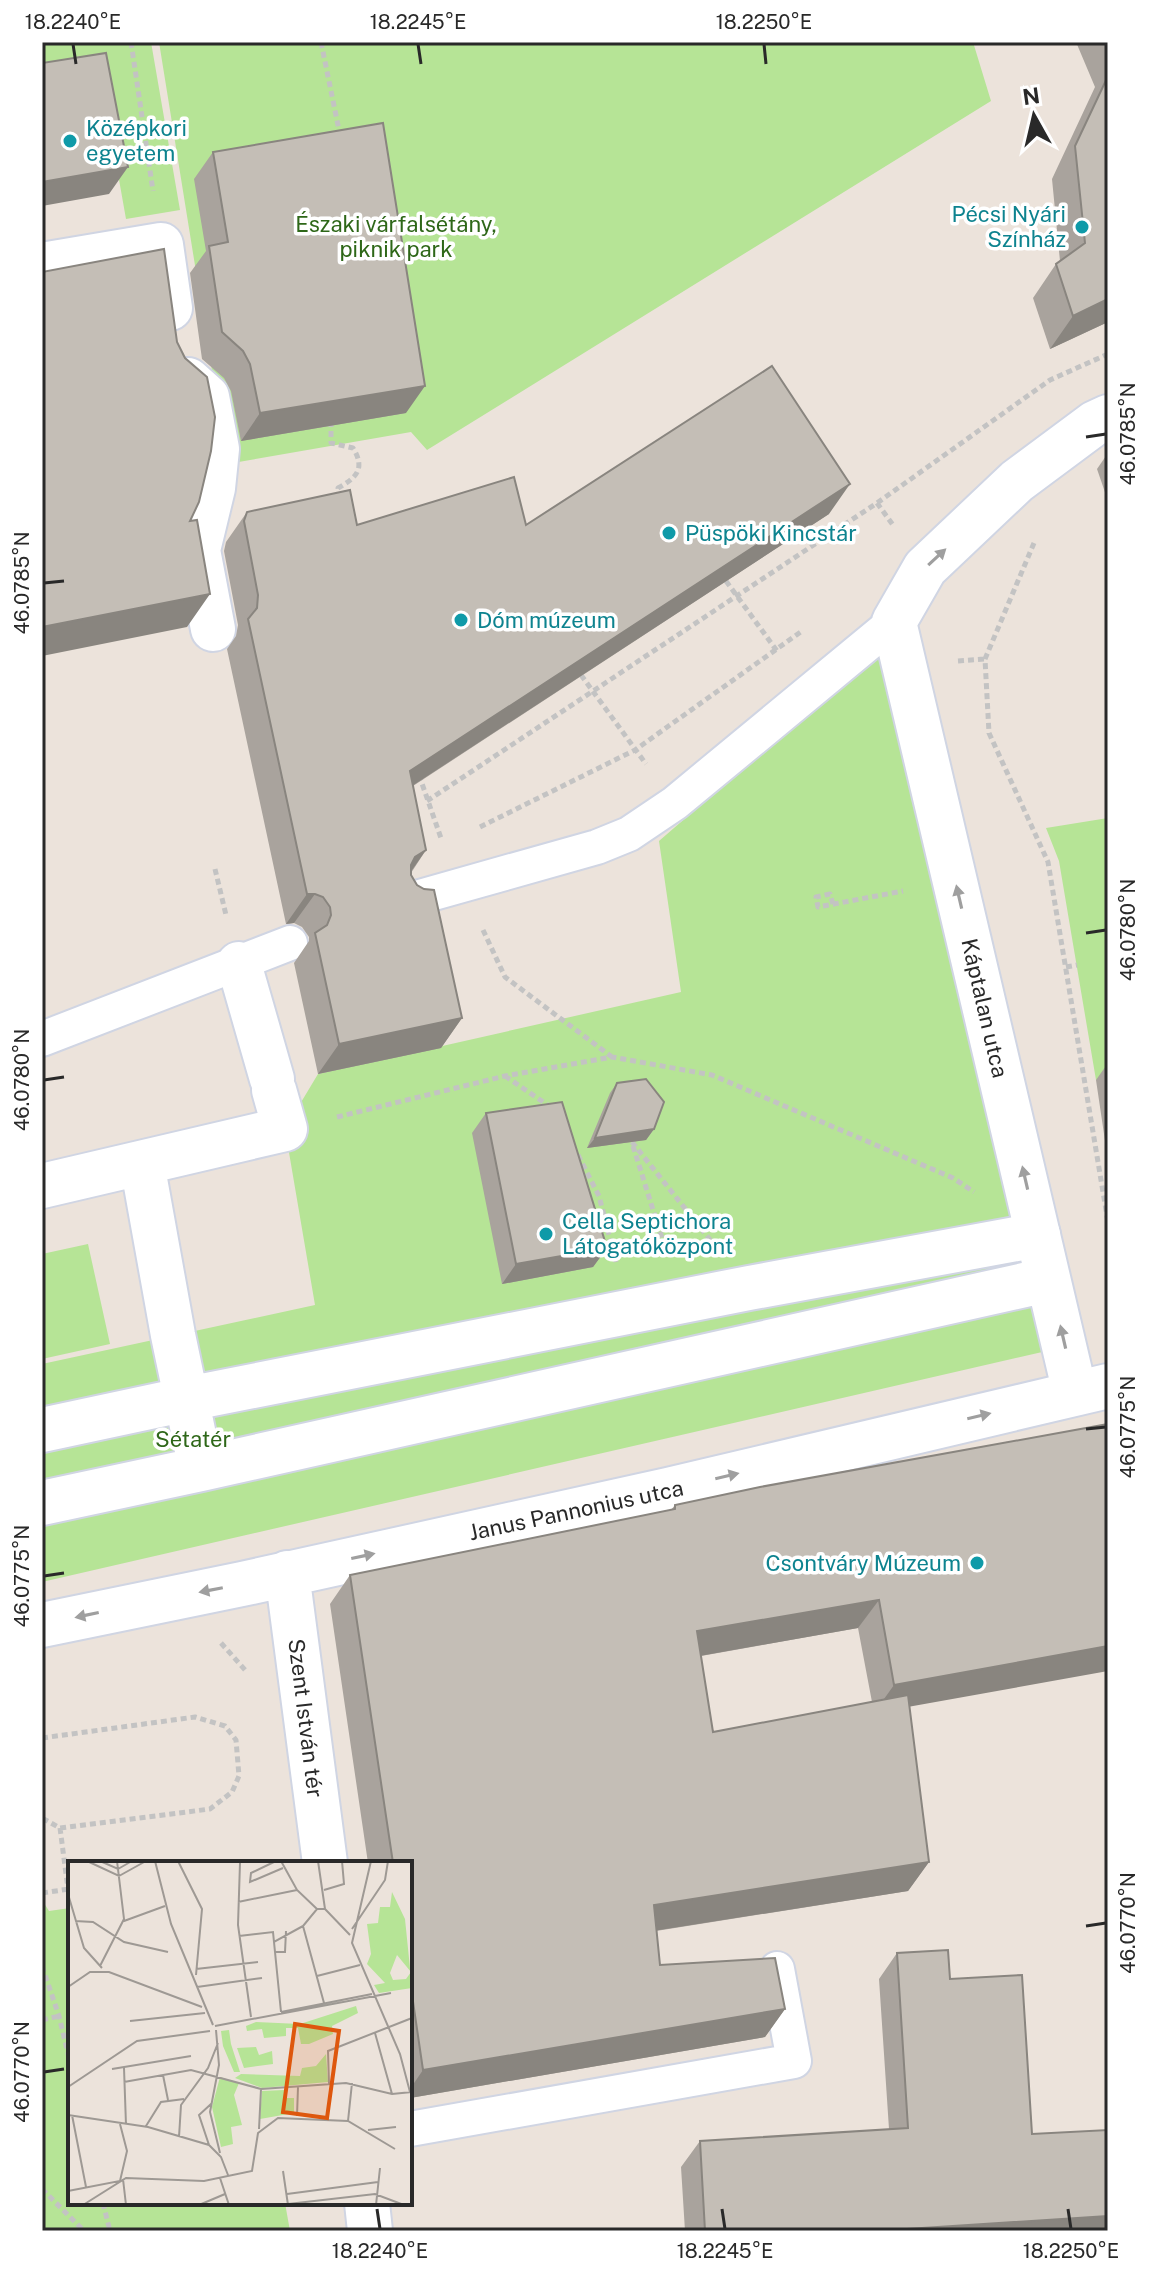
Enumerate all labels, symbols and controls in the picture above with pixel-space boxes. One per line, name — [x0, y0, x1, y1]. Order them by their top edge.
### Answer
text: 18.2240°E — [25, 10, 121, 34]
text: 18.2245°E — [370, 10, 466, 34]
text: 18.2250°E — [716, 10, 812, 34]
north arrow — [994, 76, 1074, 156]
text: N — [1021, 82, 1042, 110]
place label: Középkori egyetem — [86, 115, 187, 166]
marker: Középkori egyetem — [61, 132, 79, 150]
place label: Pécsi Nyári Színház — [952, 201, 1066, 252]
park label: Északi várfalsétány, piknik park — [295, 211, 497, 262]
marker: Pécsi Nyári Színház — [1073, 218, 1091, 236]
text: 46.0785°N — [1116, 382, 1140, 486]
place label: Püspöki Kincstár — [685, 520, 857, 546]
marker: Püspöki Kincstár — [660, 524, 678, 542]
text: 46.0785°N — [10, 531, 34, 635]
one-way arrow — [927, 548, 946, 566]
place label: Dóm múzeum — [477, 607, 616, 633]
marker: Dóm múzeum — [452, 611, 470, 629]
text: 46.0780°N — [1116, 879, 1140, 981]
one-way arrow — [952, 885, 965, 910]
street label: Káptalan utca — [956, 936, 1014, 1080]
text: 46.0780°N — [10, 1029, 34, 1131]
one-way arrow — [1018, 1165, 1030, 1190]
place label: Cella Septichora Látogatóközpont — [562, 1208, 733, 1259]
marker: Cella Septichora Látogatóközpont — [537, 1225, 555, 1243]
one-way arrow — [1056, 1324, 1069, 1349]
text: 46.0775°N — [1116, 1376, 1140, 1478]
one-way arrow — [967, 1409, 992, 1422]
park label: Sétatér — [155, 1426, 231, 1452]
one-way arrow — [714, 1470, 739, 1482]
street label: Janus Pannonius utca — [466, 1475, 686, 1545]
text: 46.0775°N — [10, 1525, 34, 1627]
one-way arrow — [351, 1549, 376, 1562]
place label: Csontváry Múzeum — [765, 1550, 961, 1576]
marker: Csontváry Múzeum — [968, 1554, 986, 1572]
one-way arrow — [198, 1584, 223, 1597]
one-way arrow — [74, 1609, 99, 1622]
street label: Szent István tér — [283, 1637, 329, 1799]
inset map — [68, 1861, 412, 2205]
text: 46.0770°N — [1116, 1872, 1140, 1974]
text: 46.0770°N — [10, 2021, 34, 2123]
text: 18.2240°E — [332, 2239, 428, 2263]
text: 18.2245°E — [677, 2239, 773, 2263]
text: 18.2250°E — [1023, 2239, 1119, 2263]

